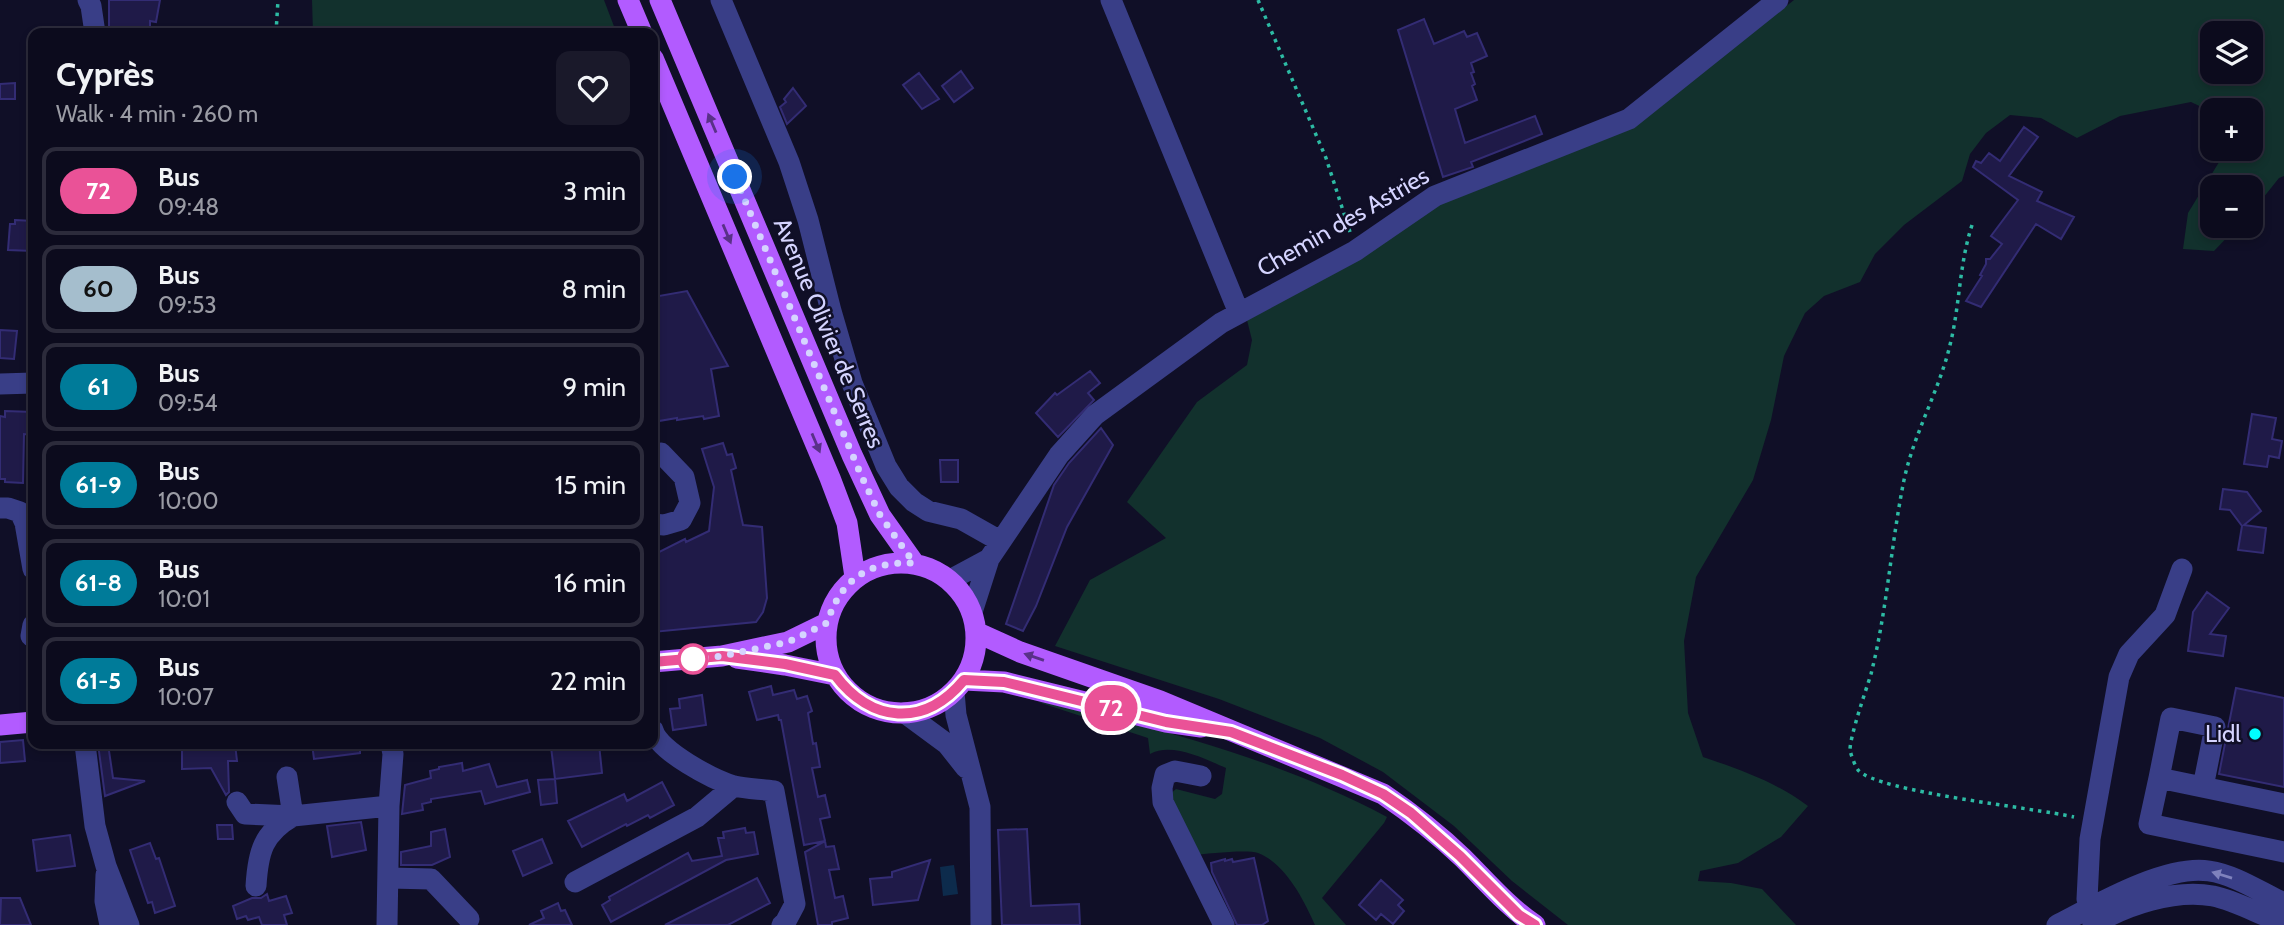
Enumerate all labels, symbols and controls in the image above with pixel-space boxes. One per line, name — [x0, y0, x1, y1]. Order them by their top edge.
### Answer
map controls — [2200, 21, 2263, 238]
button: layers — [2200, 21, 2263, 84]
button: heart — [556, 51, 630, 125]
text: Cyprès — [56, 54, 154, 94]
button: + — [2200, 98, 2263, 161]
text: Walk · 4 min · 260 m — [56, 100, 258, 128]
one-way arrow — [706, 113, 717, 134]
your location — [717, 159, 752, 194]
text: Bus — [158, 161, 199, 193]
street label: Chemin des Astries — [1252, 161, 1434, 283]
text: 3 min — [563, 175, 626, 207]
button: − — [2200, 175, 2263, 238]
text: 72 — [86, 176, 111, 205]
text: 09:48 — [158, 193, 219, 221]
street label: Avenue Olivier de Serres — [768, 213, 891, 452]
one-way arrow — [721, 224, 733, 244]
text: Bus — [158, 259, 199, 291]
text: 8 min — [562, 273, 626, 305]
text: 60 — [83, 274, 114, 303]
text: 09:53 — [158, 291, 217, 319]
text: Bus — [158, 357, 199, 389]
text: 9 min — [563, 371, 626, 403]
text: 61 — [87, 372, 110, 401]
text: 09:54 — [158, 389, 218, 417]
one-way arrow — [810, 433, 821, 454]
text: Bus — [158, 455, 199, 487]
text: 15 min — [555, 469, 626, 501]
text: 61-9 — [76, 470, 121, 499]
text: 10:00 — [158, 487, 218, 515]
text: Bus — [158, 553, 199, 585]
text: 16 min — [554, 567, 626, 599]
text: 61-8 — [75, 568, 122, 597]
text: 10:01 — [158, 585, 210, 613]
unlabelled marker — [678, 644, 708, 674]
text: Bus — [158, 651, 199, 683]
one-way arrow — [1023, 651, 1044, 662]
text: 22 min — [550, 665, 626, 697]
text: 61-5 — [76, 666, 121, 695]
text: 10:07 — [158, 683, 214, 711]
line badge: 72 — [1080, 685, 1142, 731]
text: 72 — [1099, 693, 1123, 722]
place label: Lidl — [2205, 719, 2241, 748]
marker: Lidl — [2247, 726, 2263, 742]
one-way arrow — [2211, 869, 2232, 879]

